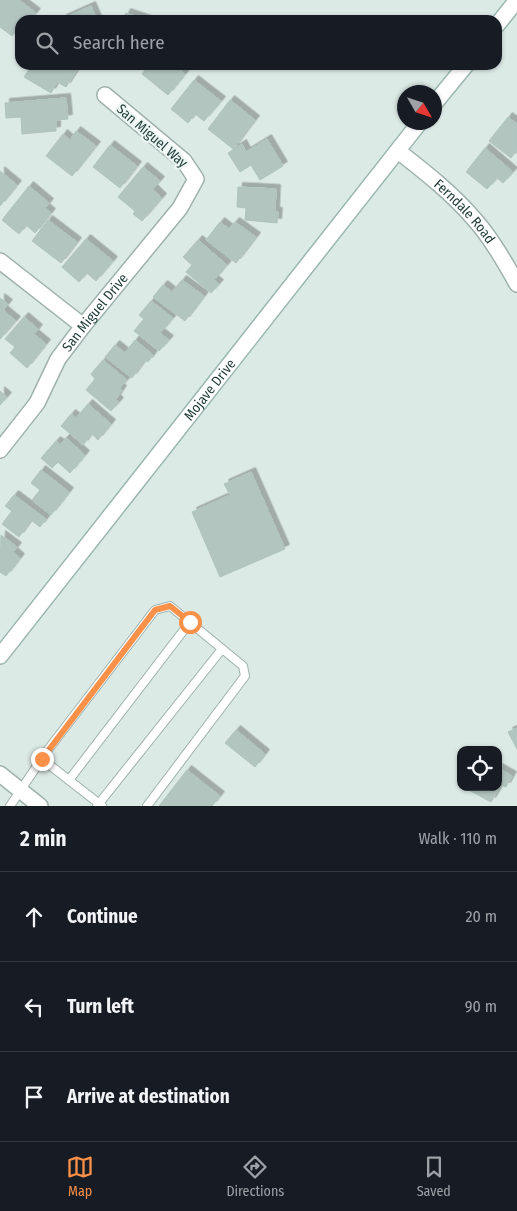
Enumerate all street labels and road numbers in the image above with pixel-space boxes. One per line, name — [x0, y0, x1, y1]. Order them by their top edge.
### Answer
street label: San Miguel Way — [113, 101, 192, 172]
street label: Ferndale Road — [431, 175, 499, 247]
street label: San Miguel Drive — [58, 270, 131, 355]
street label: Mojave Drive — [180, 355, 239, 424]

